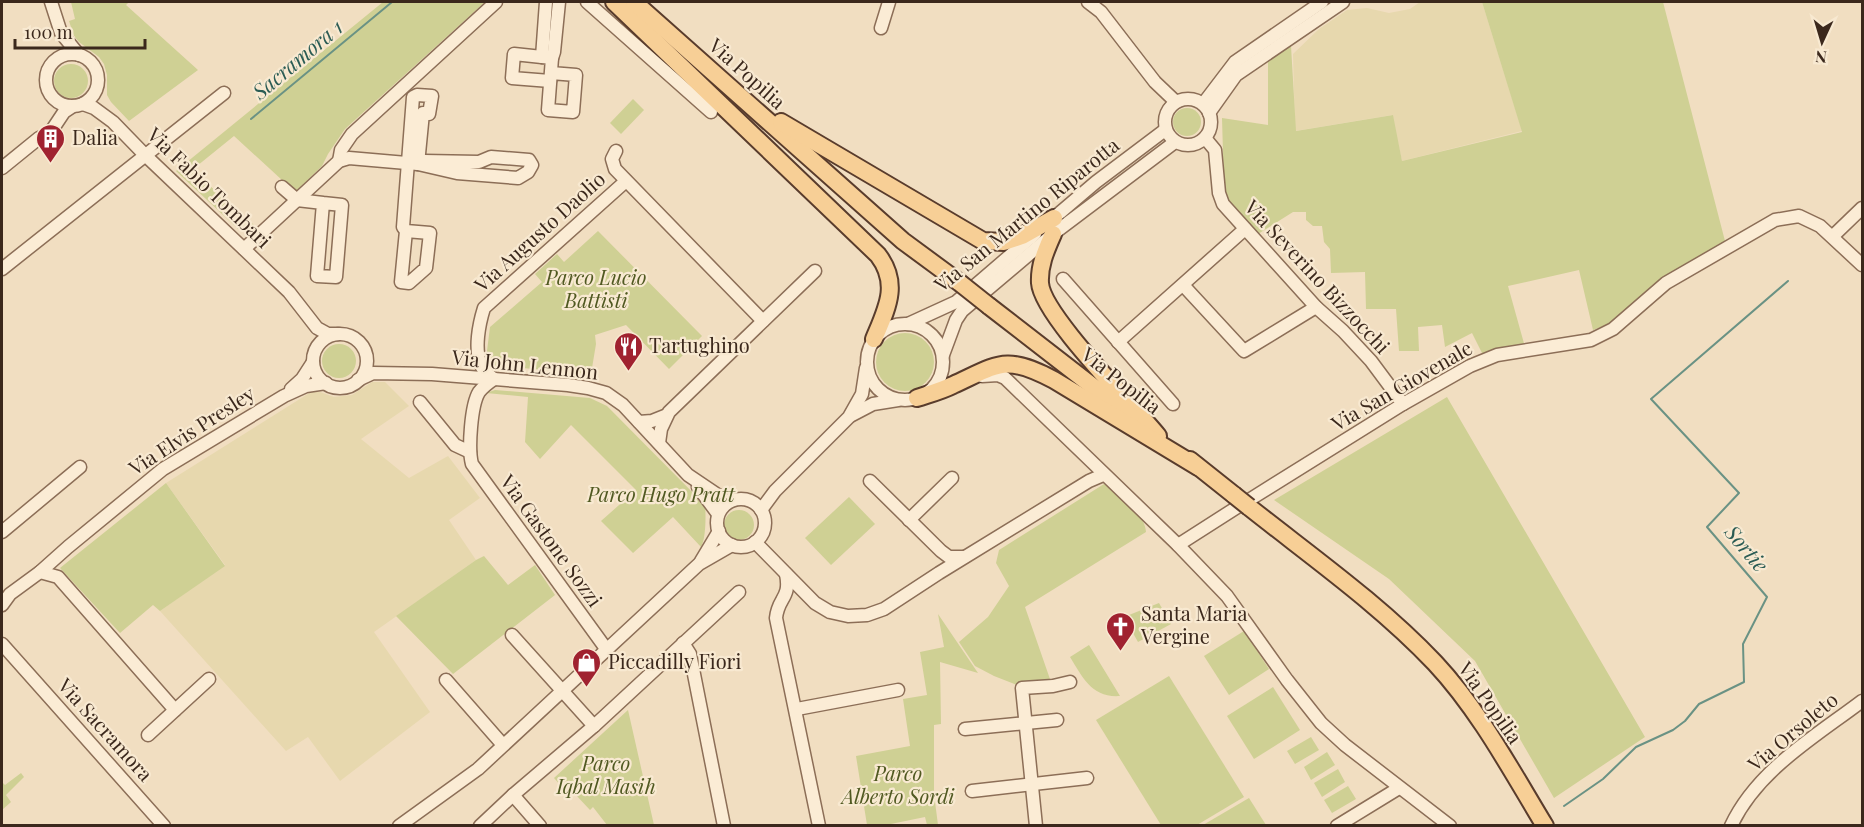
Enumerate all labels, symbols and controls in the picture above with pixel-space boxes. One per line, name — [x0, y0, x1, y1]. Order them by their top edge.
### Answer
scale bar — [15, 12, 146, 50]
water label: Sacramora 1 — [245, 12, 348, 105]
north arrow — [1792, 12, 1852, 72]
text: 100 m — [24, 20, 73, 44]
street label: Via Popilia — [703, 31, 792, 114]
text: N — [1814, 47, 1827, 68]
street label: Via Fabio Tombari — [141, 120, 278, 253]
building icon: Dalia — [35, 122, 67, 164]
place label: Dalia — [72, 123, 118, 150]
street label: Via San Martino Riparotta — [927, 131, 1124, 297]
street label: Via Augusto Daolio — [467, 165, 610, 298]
street label: Via Severino Bizzocchi — [1239, 193, 1397, 359]
park label: Parco Lucio Battisti — [544, 263, 647, 313]
restaurant icon: Tartughino — [612, 330, 644, 372]
place label: Tartughino — [649, 331, 750, 358]
street label: Via San Giovenale — [1325, 333, 1477, 436]
street label: Via Popilia — [1076, 340, 1167, 419]
street label: Via John Lennon — [450, 342, 600, 385]
street label: Via Elvis Presley — [122, 379, 259, 481]
street label: Via Gastone Sozzi — [495, 468, 609, 612]
park label: Parco Hugo Pratt — [586, 480, 736, 507]
water label: Sortie — [1719, 518, 1775, 577]
place label: Santa Maria Vergine — [1140, 599, 1248, 649]
church icon: Santa Maria Vergine — [1104, 610, 1136, 652]
shop icon: Piccadilly Fiori — [571, 646, 603, 688]
place label: Piccadilly Fiori — [608, 647, 742, 674]
street label: Via Popilia — [1453, 655, 1529, 748]
street label: Via Sacramora — [52, 671, 160, 786]
street label: Via Orsoleto — [1741, 685, 1843, 777]
park label: Parco Iqbal Masih — [555, 749, 656, 799]
park label: Parco Alberto Sordi — [840, 759, 955, 809]

